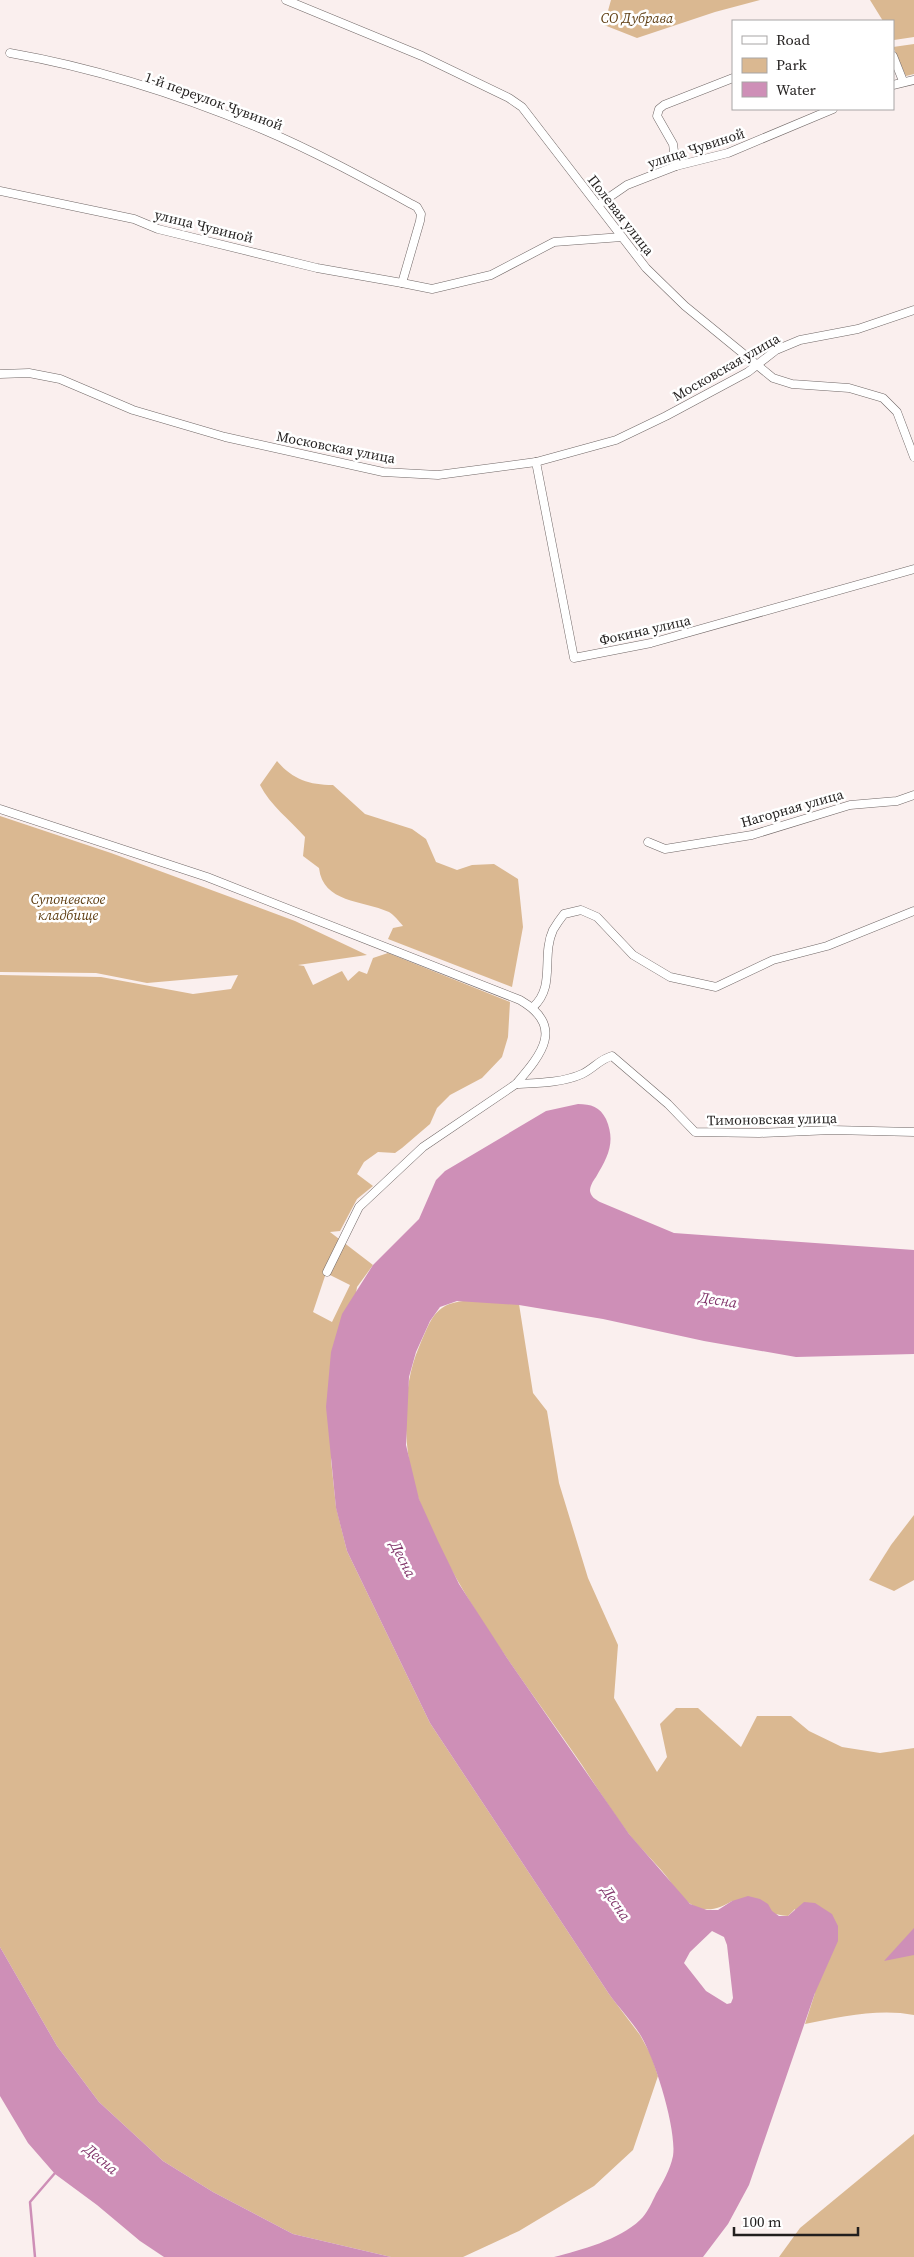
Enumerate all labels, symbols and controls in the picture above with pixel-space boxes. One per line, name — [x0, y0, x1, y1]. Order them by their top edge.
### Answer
park label: СО Дубрава — [601, 8, 674, 28]
legend — [732, 20, 894, 110]
text: Road — [776, 29, 810, 50]
text: Park — [776, 54, 808, 75]
street label: 1-й переулок Чувиной — [142, 67, 286, 135]
text: Water — [776, 79, 817, 100]
street label: улица Чувиной — [645, 123, 747, 173]
street label: Полевая улица — [583, 170, 659, 260]
street label: улица Чувиной — [153, 204, 255, 248]
street label: Московская улица — [669, 328, 784, 406]
street label: Московская улица — [275, 426, 398, 469]
street label: Фокина улица — [597, 610, 694, 650]
street label: Нагорная улица — [738, 784, 846, 832]
park label: Супоневское кладбище — [31, 889, 106, 925]
street label: Тимоновская улица — [707, 1108, 838, 1130]
water label: Десна — [697, 1286, 739, 1313]
water label: Десна — [385, 1536, 422, 1581]
water label: Десна — [596, 1880, 636, 1925]
water label: Десна — [79, 2138, 123, 2179]
scale bar — [734, 2204, 858, 2236]
text: 100 m — [742, 2211, 782, 2232]

